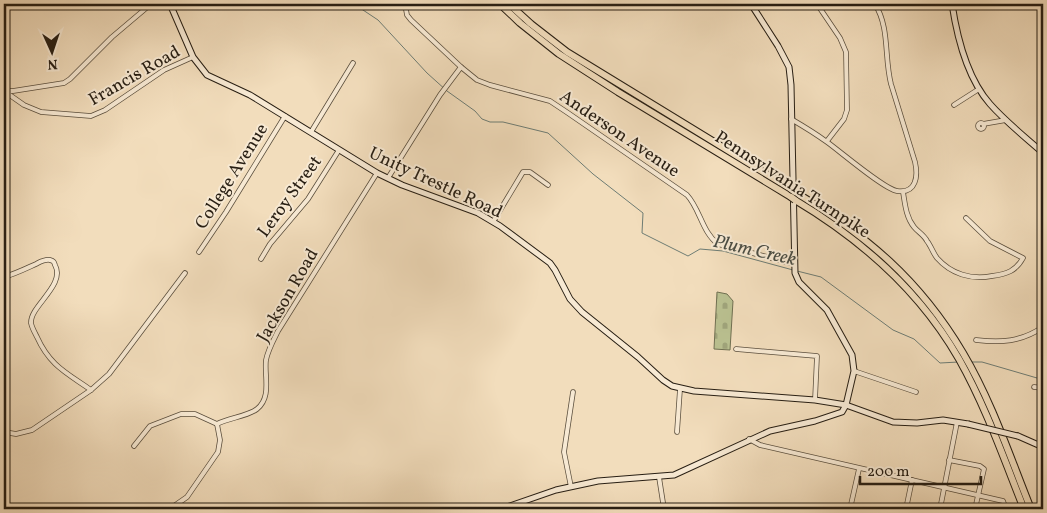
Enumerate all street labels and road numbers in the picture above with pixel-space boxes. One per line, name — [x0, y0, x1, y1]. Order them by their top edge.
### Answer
street label: Francis Road — [84, 40, 185, 113]
street label: Anderson Avenue — [554, 85, 684, 184]
street label: College Avenue — [190, 119, 275, 235]
street label: Pennsylvania Turnpike — [709, 125, 875, 245]
street label: Unity Trestle Road — [364, 141, 506, 225]
street label: Leroy Street — [252, 151, 328, 243]
street label: Jackson Road — [251, 244, 325, 347]

